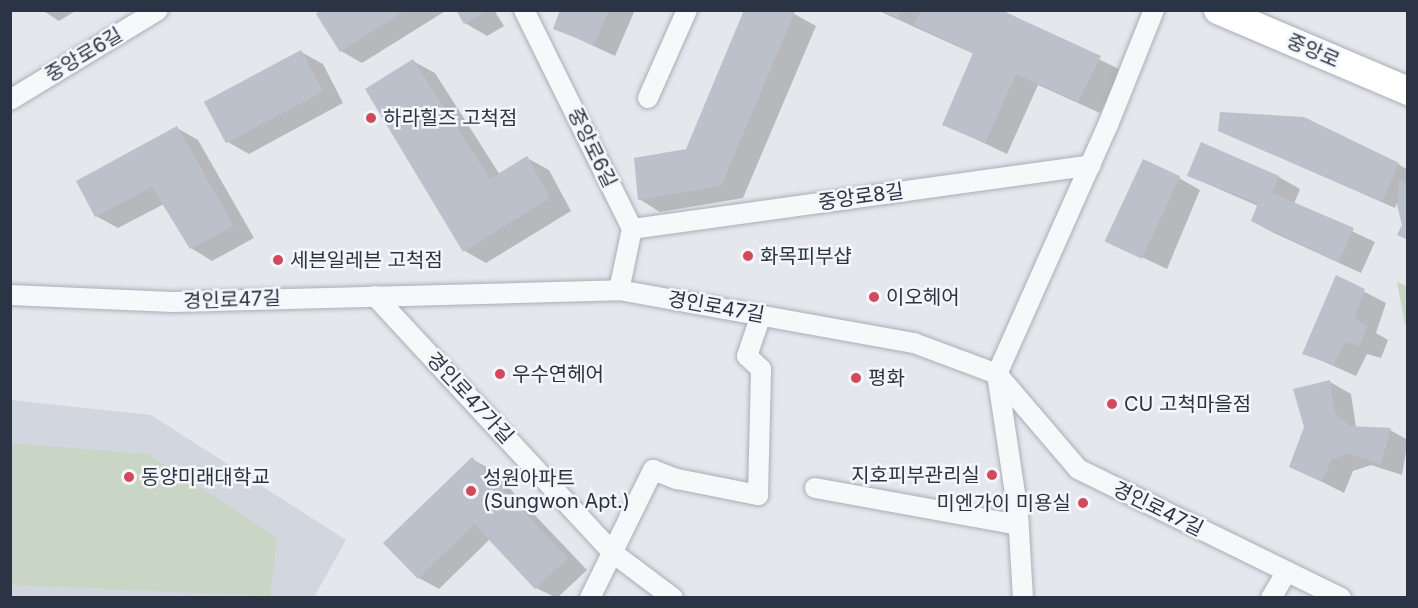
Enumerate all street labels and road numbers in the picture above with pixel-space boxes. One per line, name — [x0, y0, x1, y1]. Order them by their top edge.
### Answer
street label: 중앙로6길 — [41, 23, 127, 87]
street label: 중앙로 — [1283, 29, 1343, 73]
street label: 중앙로6길 — [562, 104, 622, 192]
street label: 중앙로8길 — [817, 179, 905, 215]
street label: 경인로47길 — [183, 286, 281, 314]
street label: 경인로47길 — [666, 287, 766, 327]
street label: 경인로47가길 — [422, 347, 518, 449]
street label: 경인로47길 — [1109, 477, 1207, 541]

